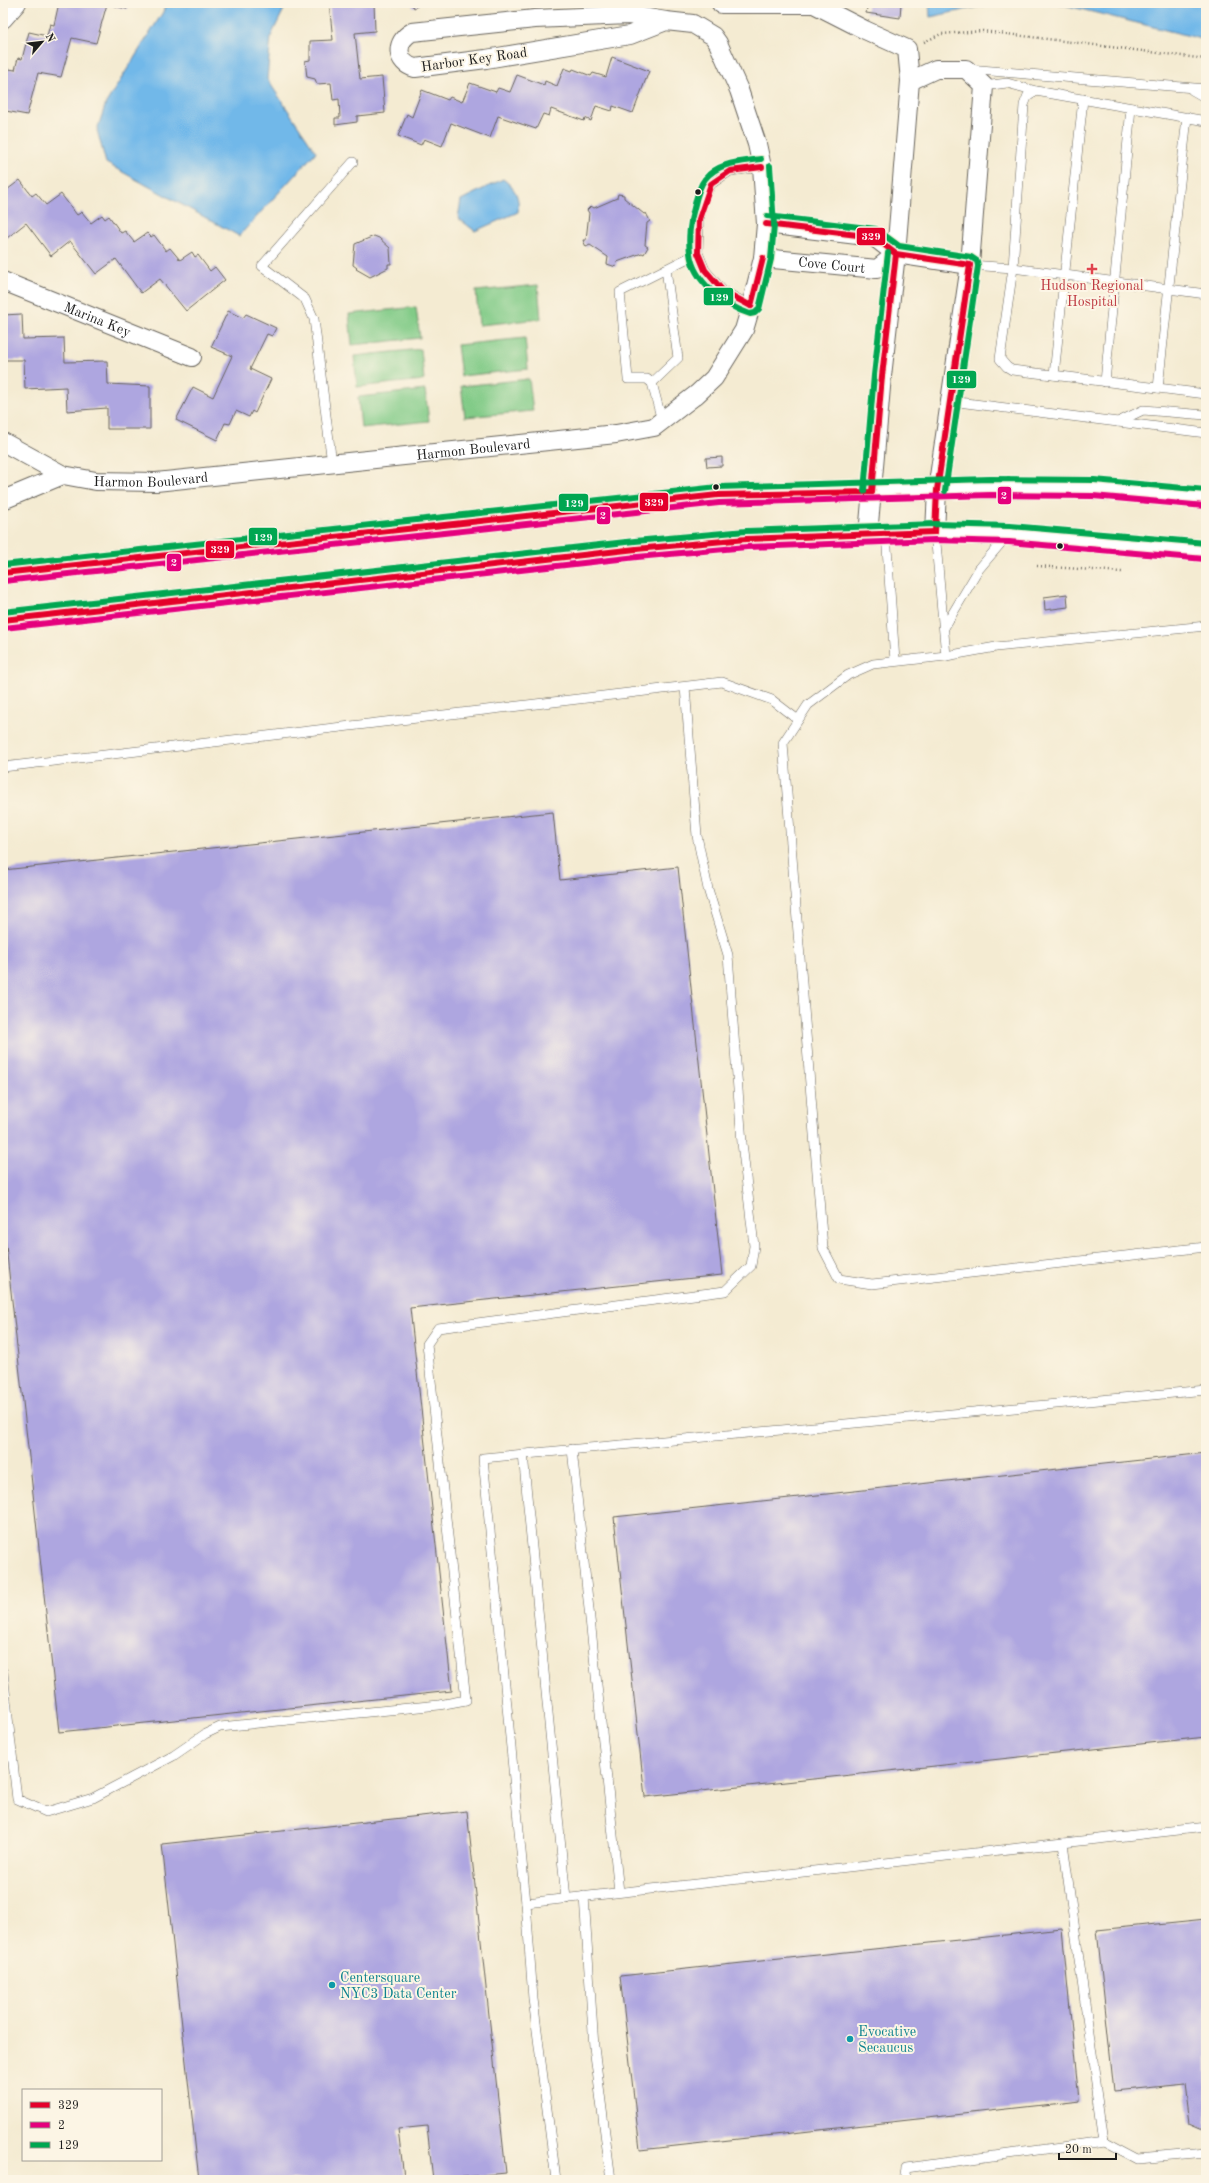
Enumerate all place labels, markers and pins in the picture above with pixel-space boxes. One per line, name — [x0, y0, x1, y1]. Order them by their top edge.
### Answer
unlabelled marker — [693, 187, 703, 197]
marker: Hudson Regional Hospital — [1086, 263, 1098, 275]
place label: Hudson Regional Hospital — [1040, 279, 1144, 309]
unlabelled marker — [711, 482, 721, 492]
unlabelled marker — [1055, 541, 1065, 551]
place label: Centersquare NYC3 Data Center — [340, 1971, 457, 2001]
marker: Centersquare NYC3 Data Center — [327, 1980, 337, 1990]
place label: Evocative Secaucus — [858, 2025, 916, 2055]
marker: Evocative Secaucus — [845, 2034, 855, 2044]

